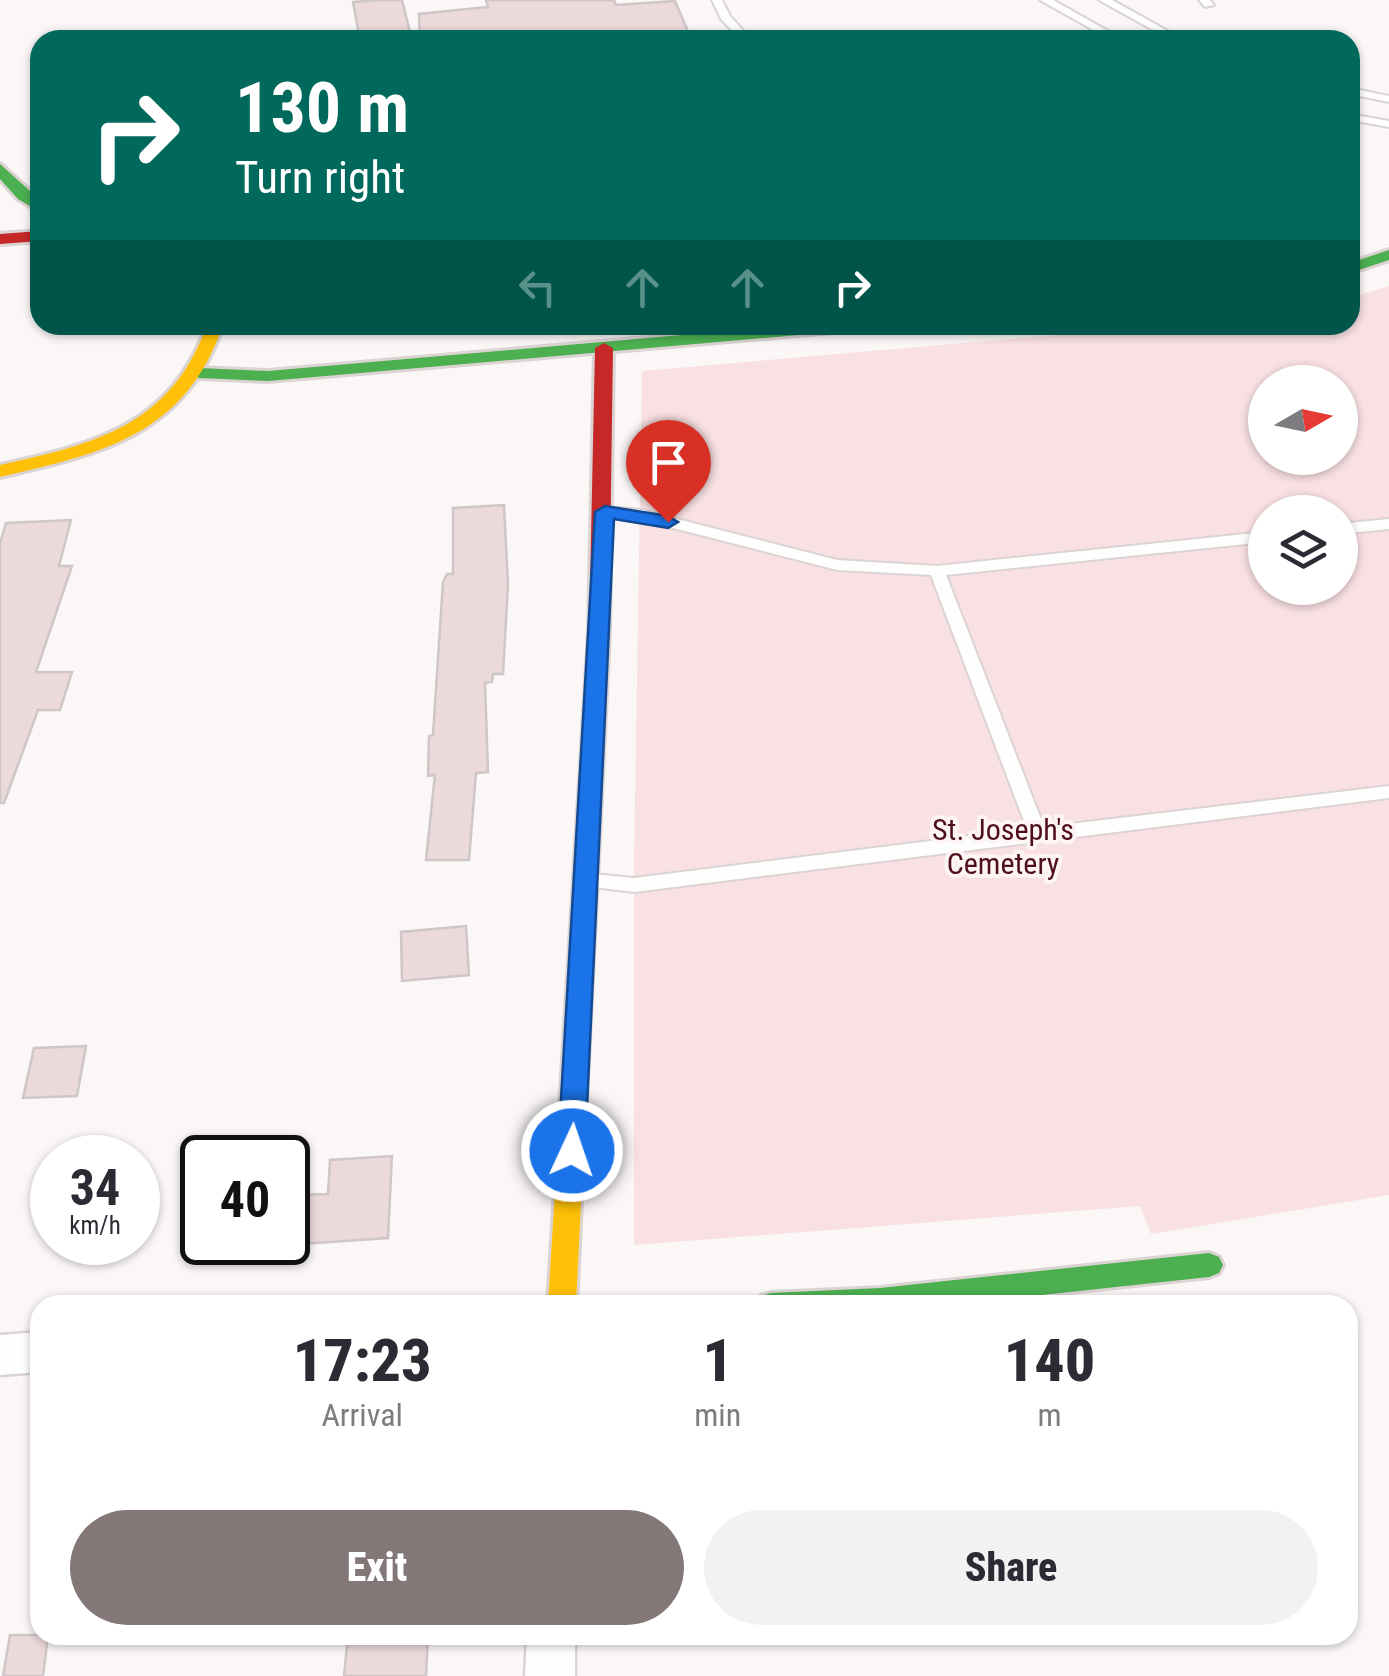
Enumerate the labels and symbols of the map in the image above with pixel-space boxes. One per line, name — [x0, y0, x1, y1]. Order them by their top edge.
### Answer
north arrow — [1248, 365, 1358, 475]
pin — [626, 420, 711, 523]
park label: St. Joseph's Cemetery — [932, 812, 1074, 881]
position arrow — [520, 1099, 624, 1203]
speed limit sign: 40 — [180, 1135, 310, 1265]

